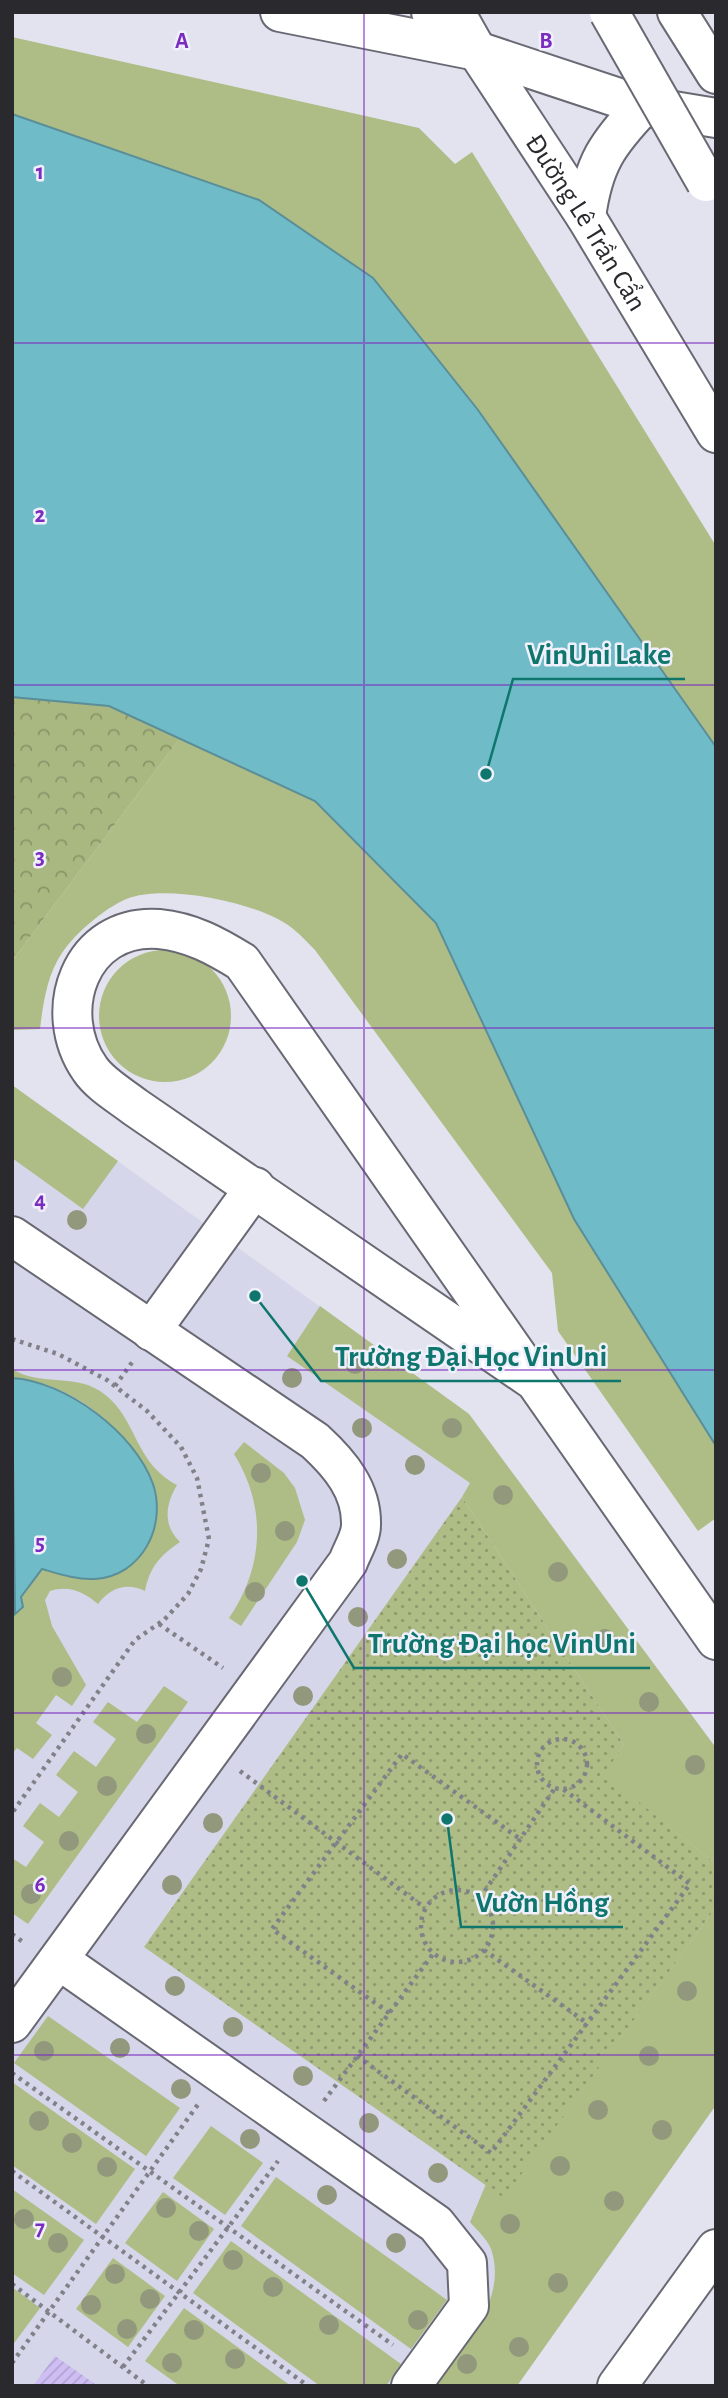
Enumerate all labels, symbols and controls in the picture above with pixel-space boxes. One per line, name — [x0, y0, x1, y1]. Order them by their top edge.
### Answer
text: A — [175, 30, 189, 53]
text: B — [539, 30, 553, 53]
street label: Đường Lê Trần Cẩn — [519, 129, 651, 316]
text: 1 — [36, 161, 44, 184]
text: 2 — [35, 504, 46, 527]
callout: VinUni Lake — [513, 628, 685, 679]
text: VinUni Lake — [527, 640, 671, 670]
text: 3 — [35, 846, 45, 869]
text: 4 — [34, 1189, 46, 1212]
callout: Trường Đại Học VinUni — [321, 1330, 621, 1381]
text: Trường Đại Học VinUni — [335, 1342, 607, 1372]
text: 5 — [35, 1532, 45, 1555]
callout: Trường Đại học VinUni — [354, 1617, 650, 1668]
text: Trường Đại học VinUni — [368, 1629, 636, 1659]
text: 6 — [34, 1874, 46, 1897]
callout: Vườn Hồng — [461, 1876, 623, 1927]
text: Vườn Hồng — [475, 1887, 610, 1918]
text: 7 — [35, 2217, 45, 2240]

